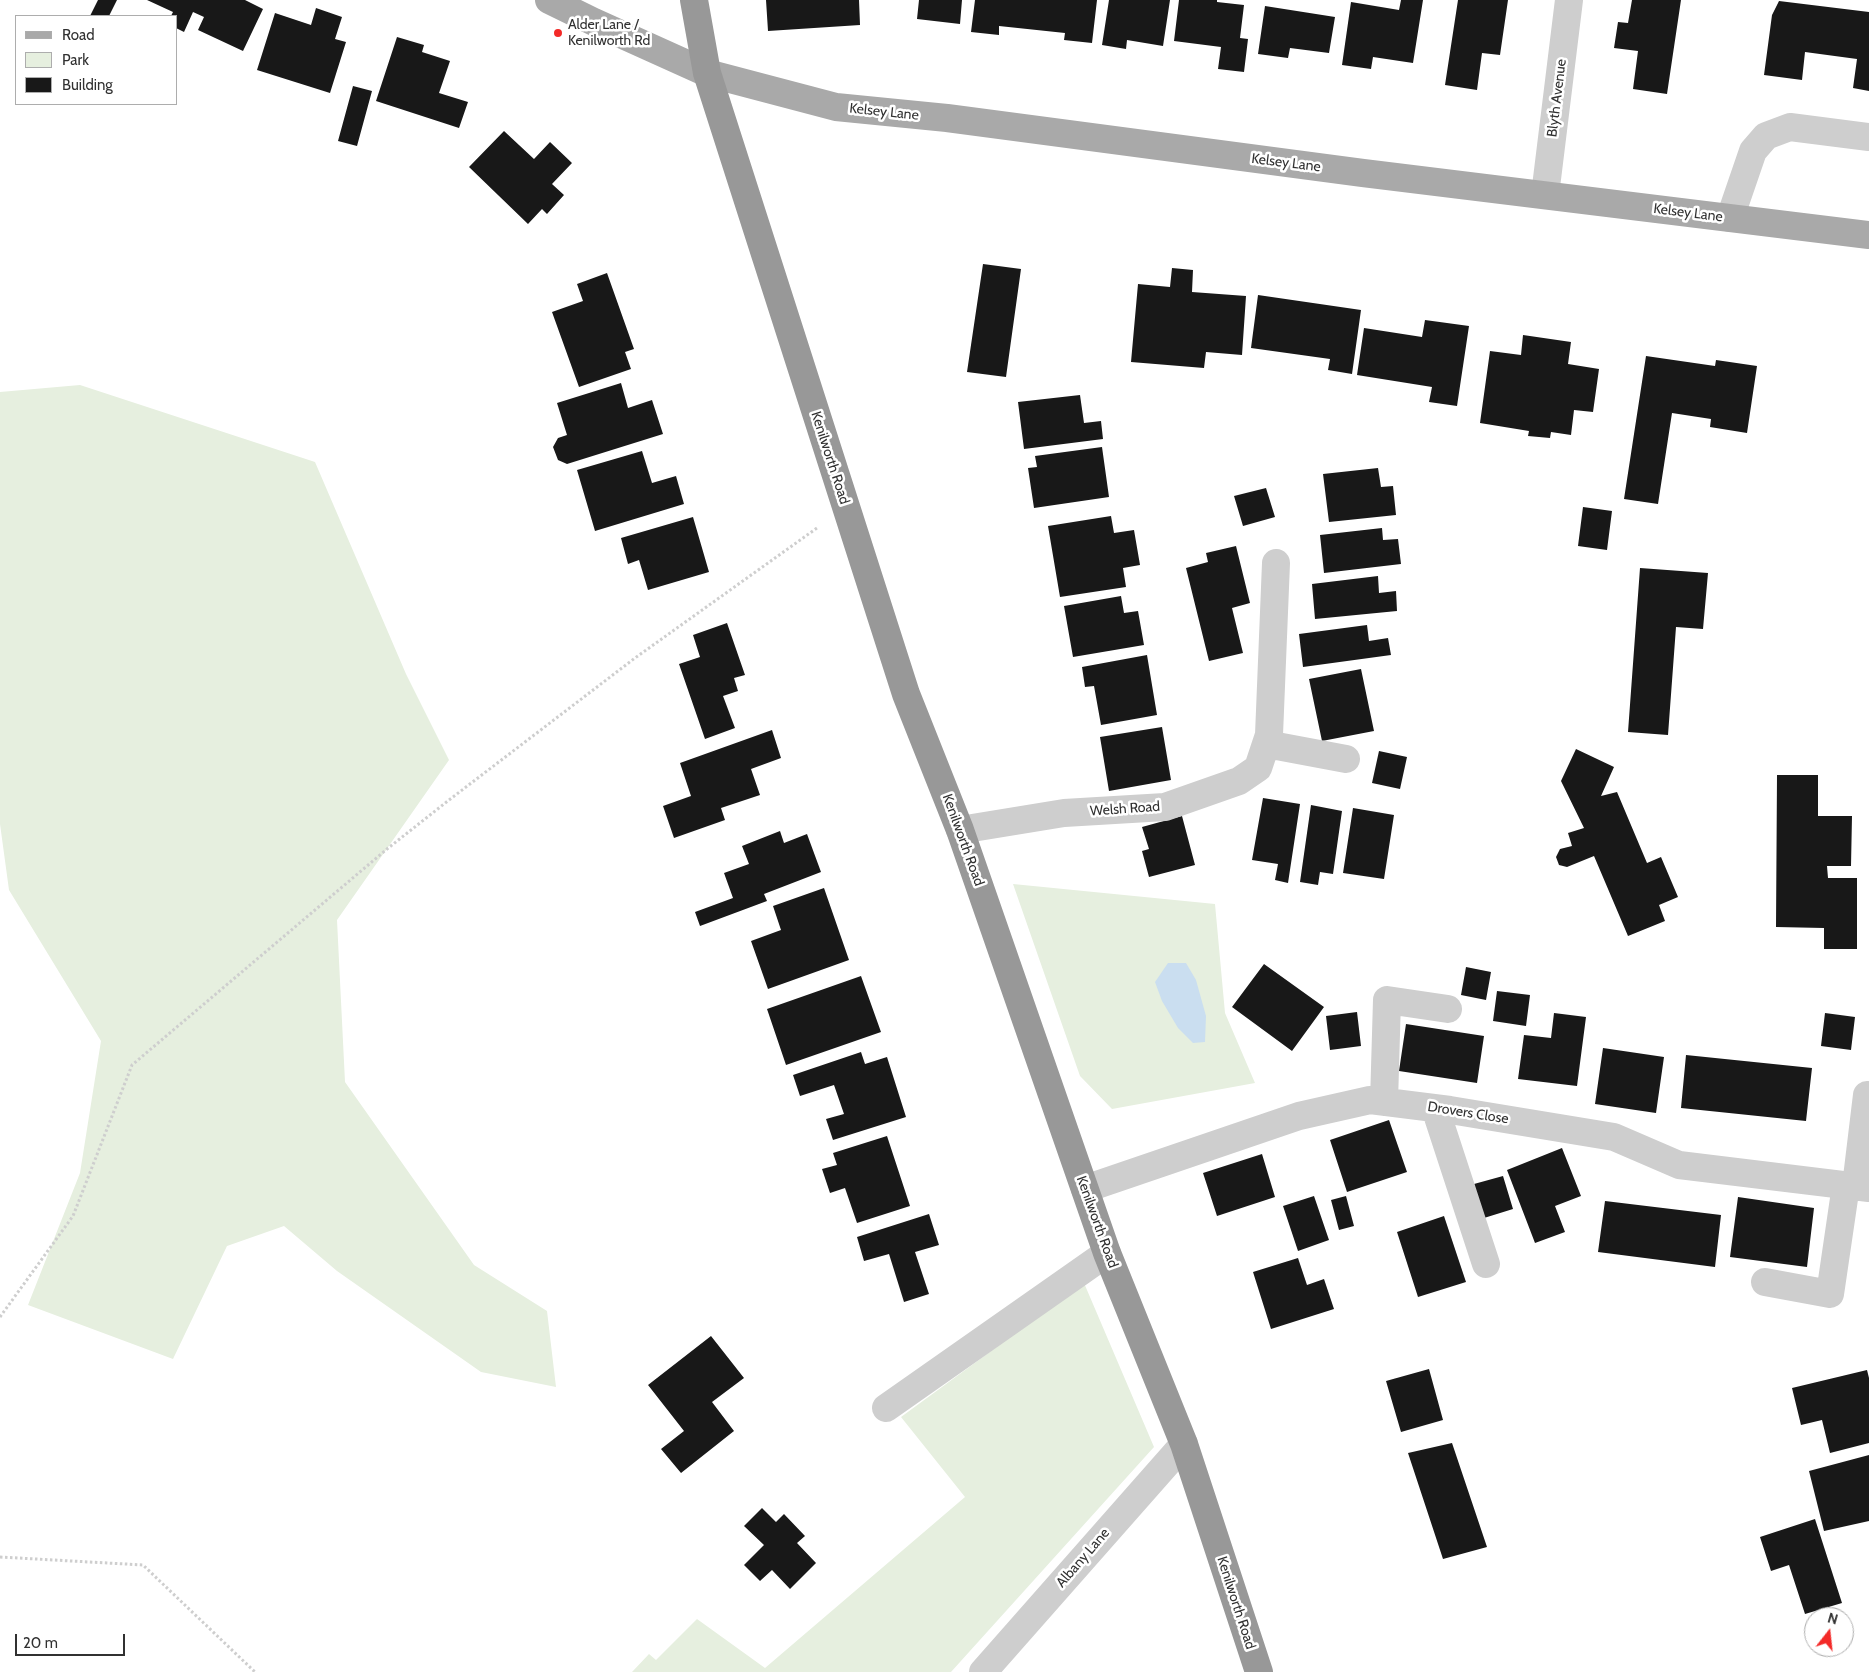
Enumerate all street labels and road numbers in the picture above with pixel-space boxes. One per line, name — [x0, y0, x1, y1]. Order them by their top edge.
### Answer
street label: Blyth Avenue — [1544, 58, 1570, 138]
street label: Kelsey Lane — [848, 100, 920, 124]
street label: Kelsey Lane — [1250, 150, 1322, 176]
street label: Kelsey Lane — [1652, 200, 1724, 226]
street label: Kenilworth Road — [807, 409, 853, 507]
street label: Kenilworth Road — [939, 792, 987, 888]
street label: Welsh Road — [1089, 798, 1161, 820]
street label: Drovers Close — [1426, 1098, 1510, 1128]
street label: Kenilworth Road — [1073, 1174, 1121, 1270]
street label: Albany Lane — [1053, 1525, 1113, 1591]
street label: Kenilworth Road — [1213, 1554, 1259, 1652]

